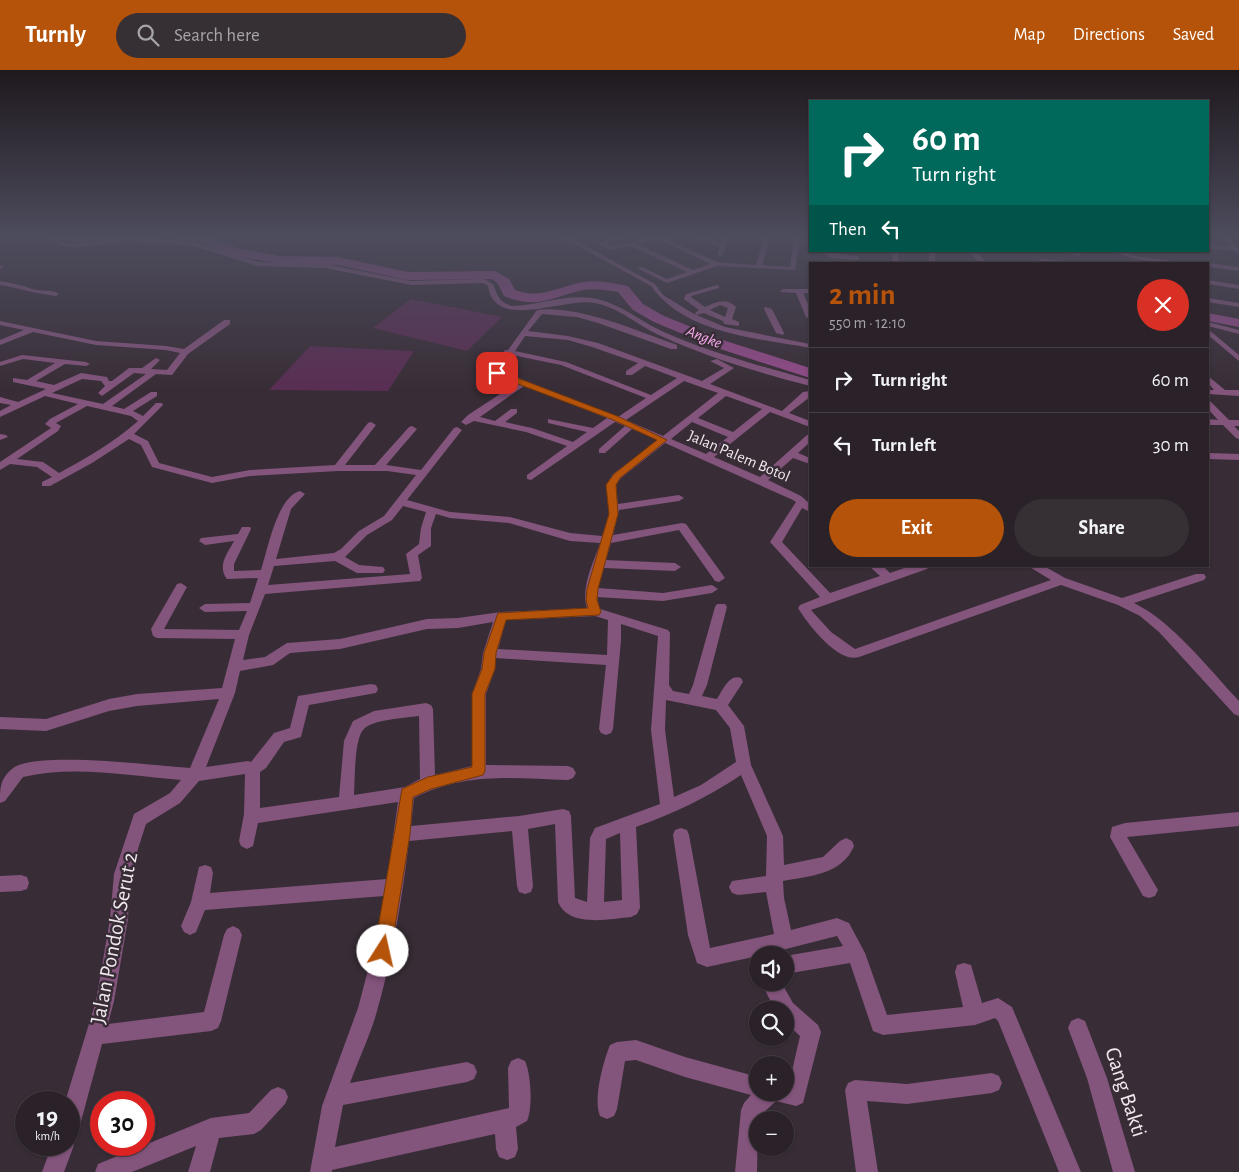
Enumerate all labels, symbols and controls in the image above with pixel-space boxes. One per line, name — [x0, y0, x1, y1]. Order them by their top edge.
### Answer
search box — [116, 13, 466, 58]
icon: search — [134, 21, 162, 49]
text: Turnly — [25, 23, 86, 47]
text: Search here — [174, 26, 260, 45]
text: Map — [1014, 26, 1045, 44]
text: Directions — [1073, 26, 1145, 44]
text: Saved — [1173, 26, 1214, 44]
icon: right — [829, 120, 894, 185]
text: 60 m — [912, 122, 981, 157]
text: Turn right — [912, 163, 996, 185]
icon: left — [877, 215, 905, 243]
text: Then — [829, 220, 867, 239]
button: close — [1137, 279, 1189, 331]
text: 2 min — [829, 280, 896, 310]
text: 550 m · 12:10 — [829, 315, 906, 331]
water label: Angke — [683, 322, 724, 351]
pin — [476, 352, 518, 394]
icon: arrive — [483, 359, 511, 387]
icon: right — [829, 366, 857, 394]
text: Turn right — [872, 371, 947, 390]
text: 60 m — [1152, 371, 1189, 390]
street label: Jalan Palem Botol — [686, 427, 792, 485]
icon: left — [829, 431, 857, 459]
text: Turn left — [872, 436, 936, 455]
text: 30 m — [1153, 436, 1189, 455]
button: Exit — [829, 499, 1004, 557]
button: Share — [1014, 499, 1189, 557]
street label: Jalan Pondok Serut 2 — [87, 850, 141, 1026]
position arrow — [356, 924, 408, 976]
map controls — [749, 946, 794, 1156]
button: sound — [749, 946, 794, 991]
button: search — [749, 1001, 794, 1046]
street label: Gang Bakti — [1101, 1044, 1151, 1140]
button: + — [749, 1056, 794, 1101]
speed limit sign: 30 — [90, 1091, 155, 1156]
text: 19 — [37, 1105, 58, 1130]
button: − — [749, 1111, 794, 1156]
text: km/h — [35, 1130, 60, 1142]

